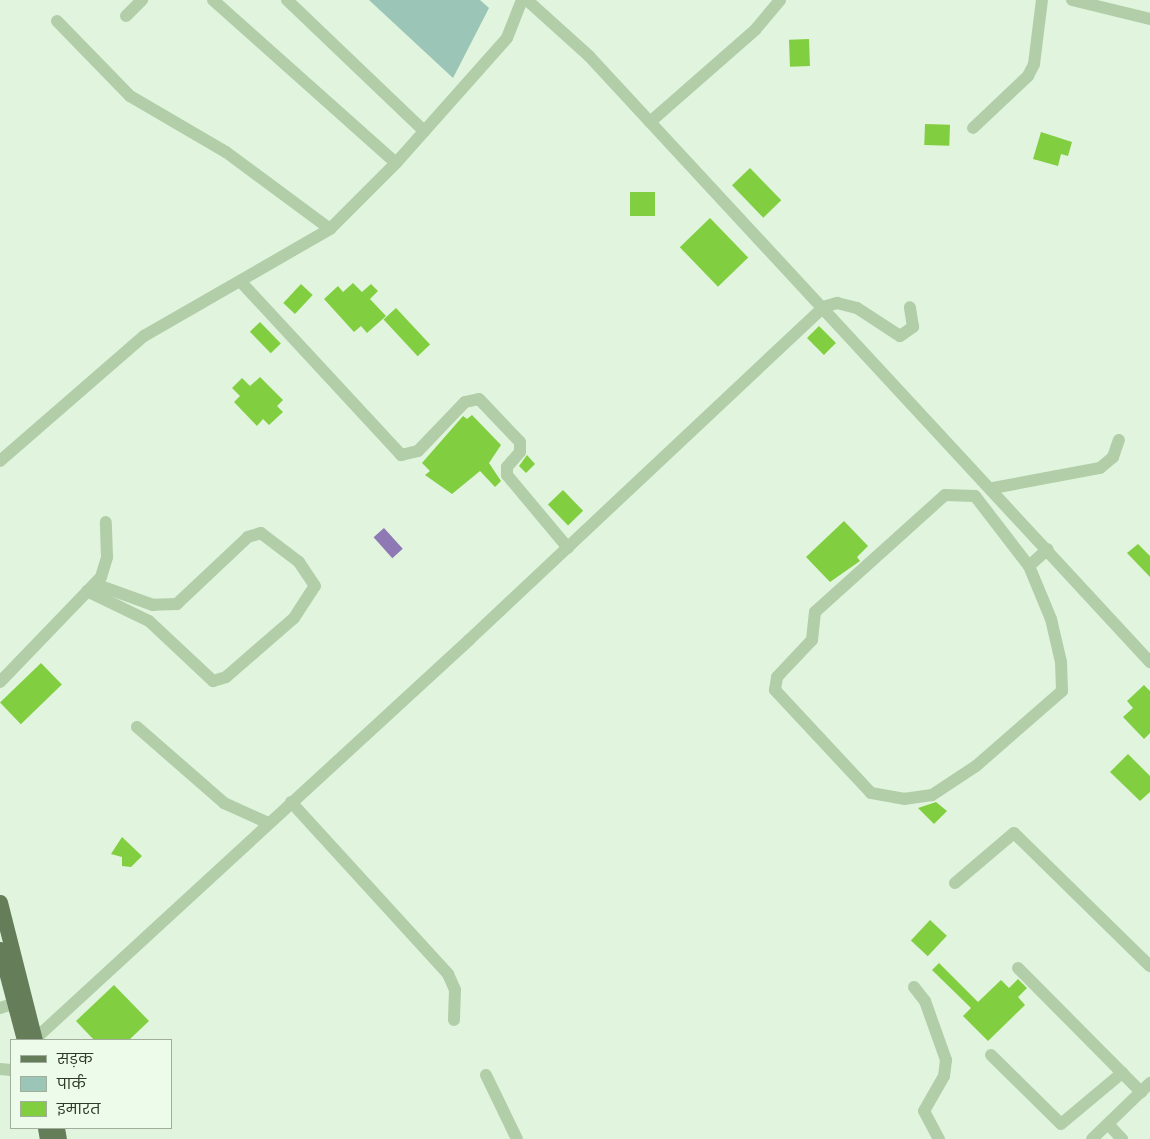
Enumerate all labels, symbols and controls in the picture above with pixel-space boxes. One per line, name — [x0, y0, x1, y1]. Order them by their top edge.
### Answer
legend — [10, 1039, 172, 1129]
text: सड़क — [57, 1048, 93, 1069]
text: पार्क — [57, 1073, 86, 1094]
text: इमारत — [57, 1098, 100, 1119]

